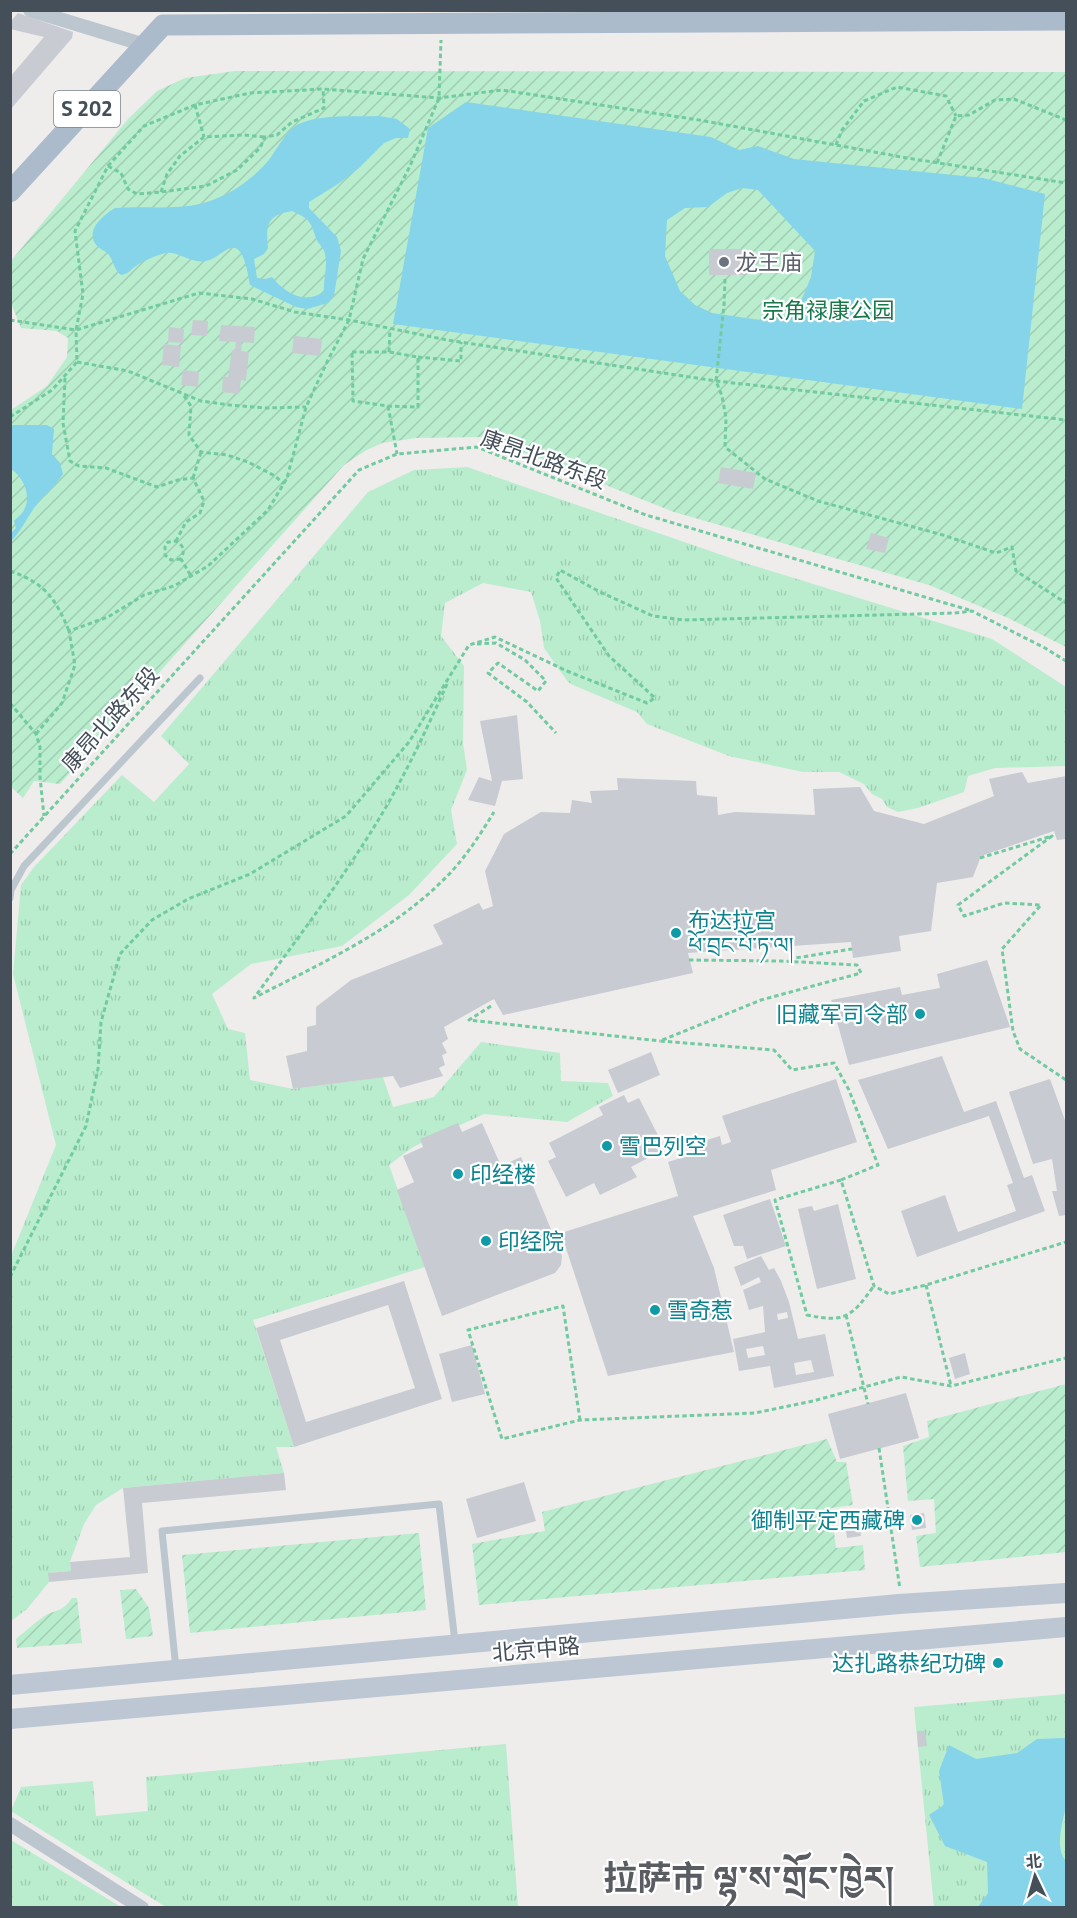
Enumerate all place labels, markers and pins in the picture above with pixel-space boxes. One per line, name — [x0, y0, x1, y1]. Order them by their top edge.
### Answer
place label: 龙王庙 — [736, 245, 802, 279]
marker: 龙王庙 — [717, 255, 731, 269]
place label: 布达拉宫 ཕོ་བྲང་པོ་ཏ་ལ། — [687, 903, 794, 964]
marker: 布达拉宫 ཕོ་བྲང་པོ་ཏ་ལ། — [669, 926, 683, 940]
place label: 旧藏军司令部 — [776, 997, 908, 1031]
marker: 旧藏军司令部 — [913, 1007, 927, 1021]
place label: 雪巴列空 — [619, 1129, 707, 1163]
marker: 雪巴列空 — [600, 1139, 614, 1153]
place label: 印经楼 — [470, 1157, 536, 1191]
marker: 印经楼 — [451, 1167, 465, 1181]
place label: 印经院 — [498, 1224, 564, 1258]
marker: 印经院 — [479, 1234, 493, 1248]
place label: 雪奇惹 — [667, 1293, 733, 1327]
marker: 雪奇惹 — [648, 1303, 662, 1317]
place label: 御制平定西藏碑 — [751, 1503, 905, 1537]
marker: 御制平定西藏碑 — [910, 1513, 924, 1527]
place label: 达扎路恭纪功碑 — [832, 1646, 986, 1680]
marker: 达扎路恭纪功碑 — [991, 1656, 1005, 1670]

